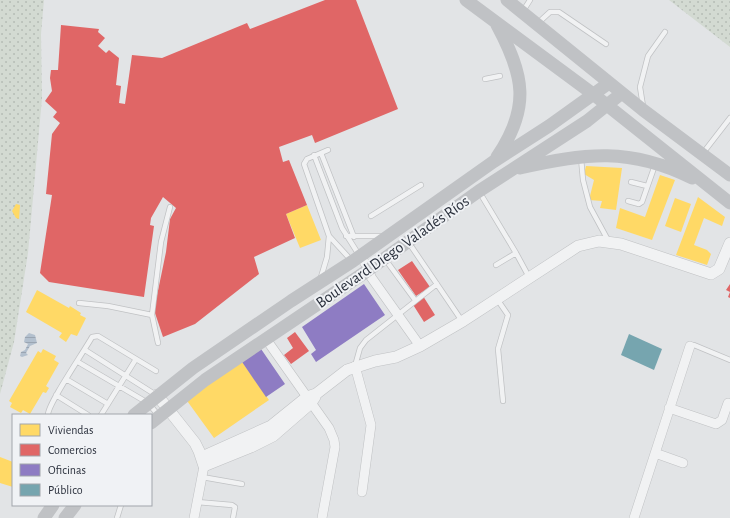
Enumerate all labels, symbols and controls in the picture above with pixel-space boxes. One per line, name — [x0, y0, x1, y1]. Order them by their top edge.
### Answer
street label: Boulevard Diego Valadés Ríos — [313, 193, 472, 311]
legend — [12, 414, 152, 506]
text: Viviendas — [48, 424, 94, 436]
text: Comercios — [48, 444, 97, 456]
text: Oficinas — [48, 464, 86, 476]
text: Público — [48, 484, 83, 496]

